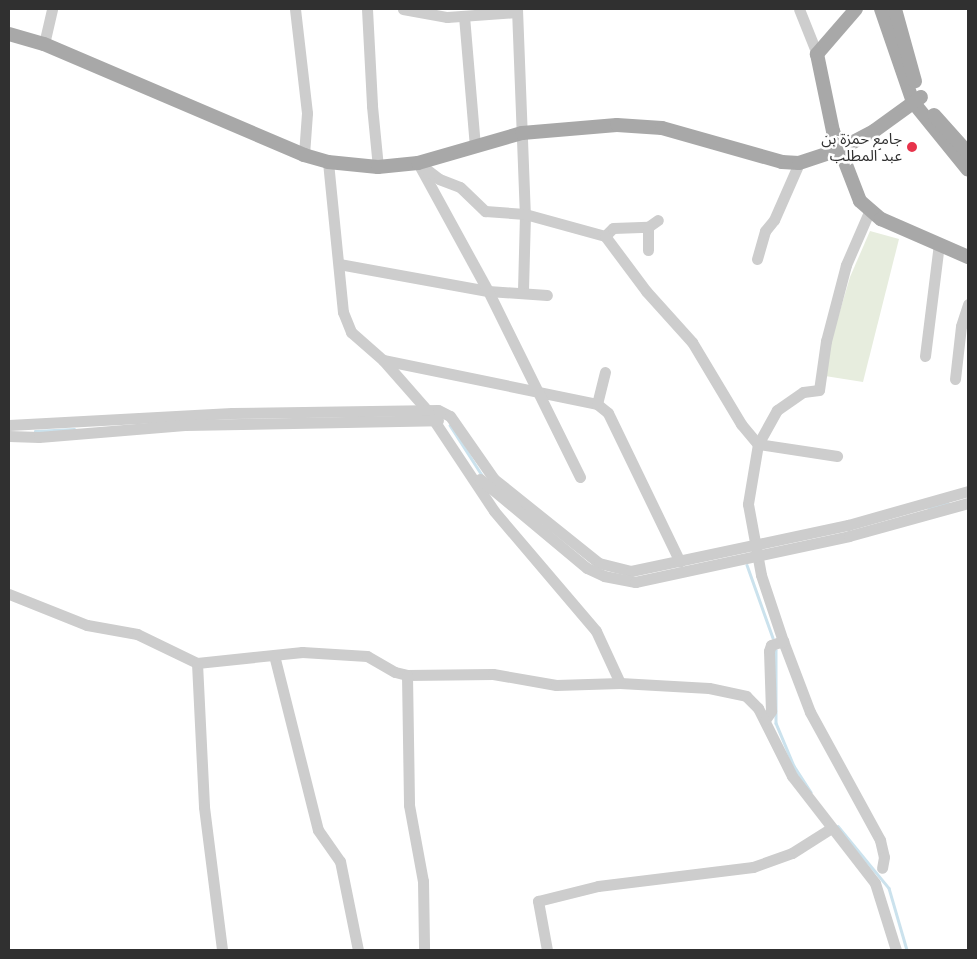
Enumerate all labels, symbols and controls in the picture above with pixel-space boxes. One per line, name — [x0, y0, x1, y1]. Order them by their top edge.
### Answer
place label: جامع حمزة بن عبد المطلب — [821, 129, 902, 164]
marker: جامع حمزة بن عبد المطلب — [906, 141, 918, 153]

